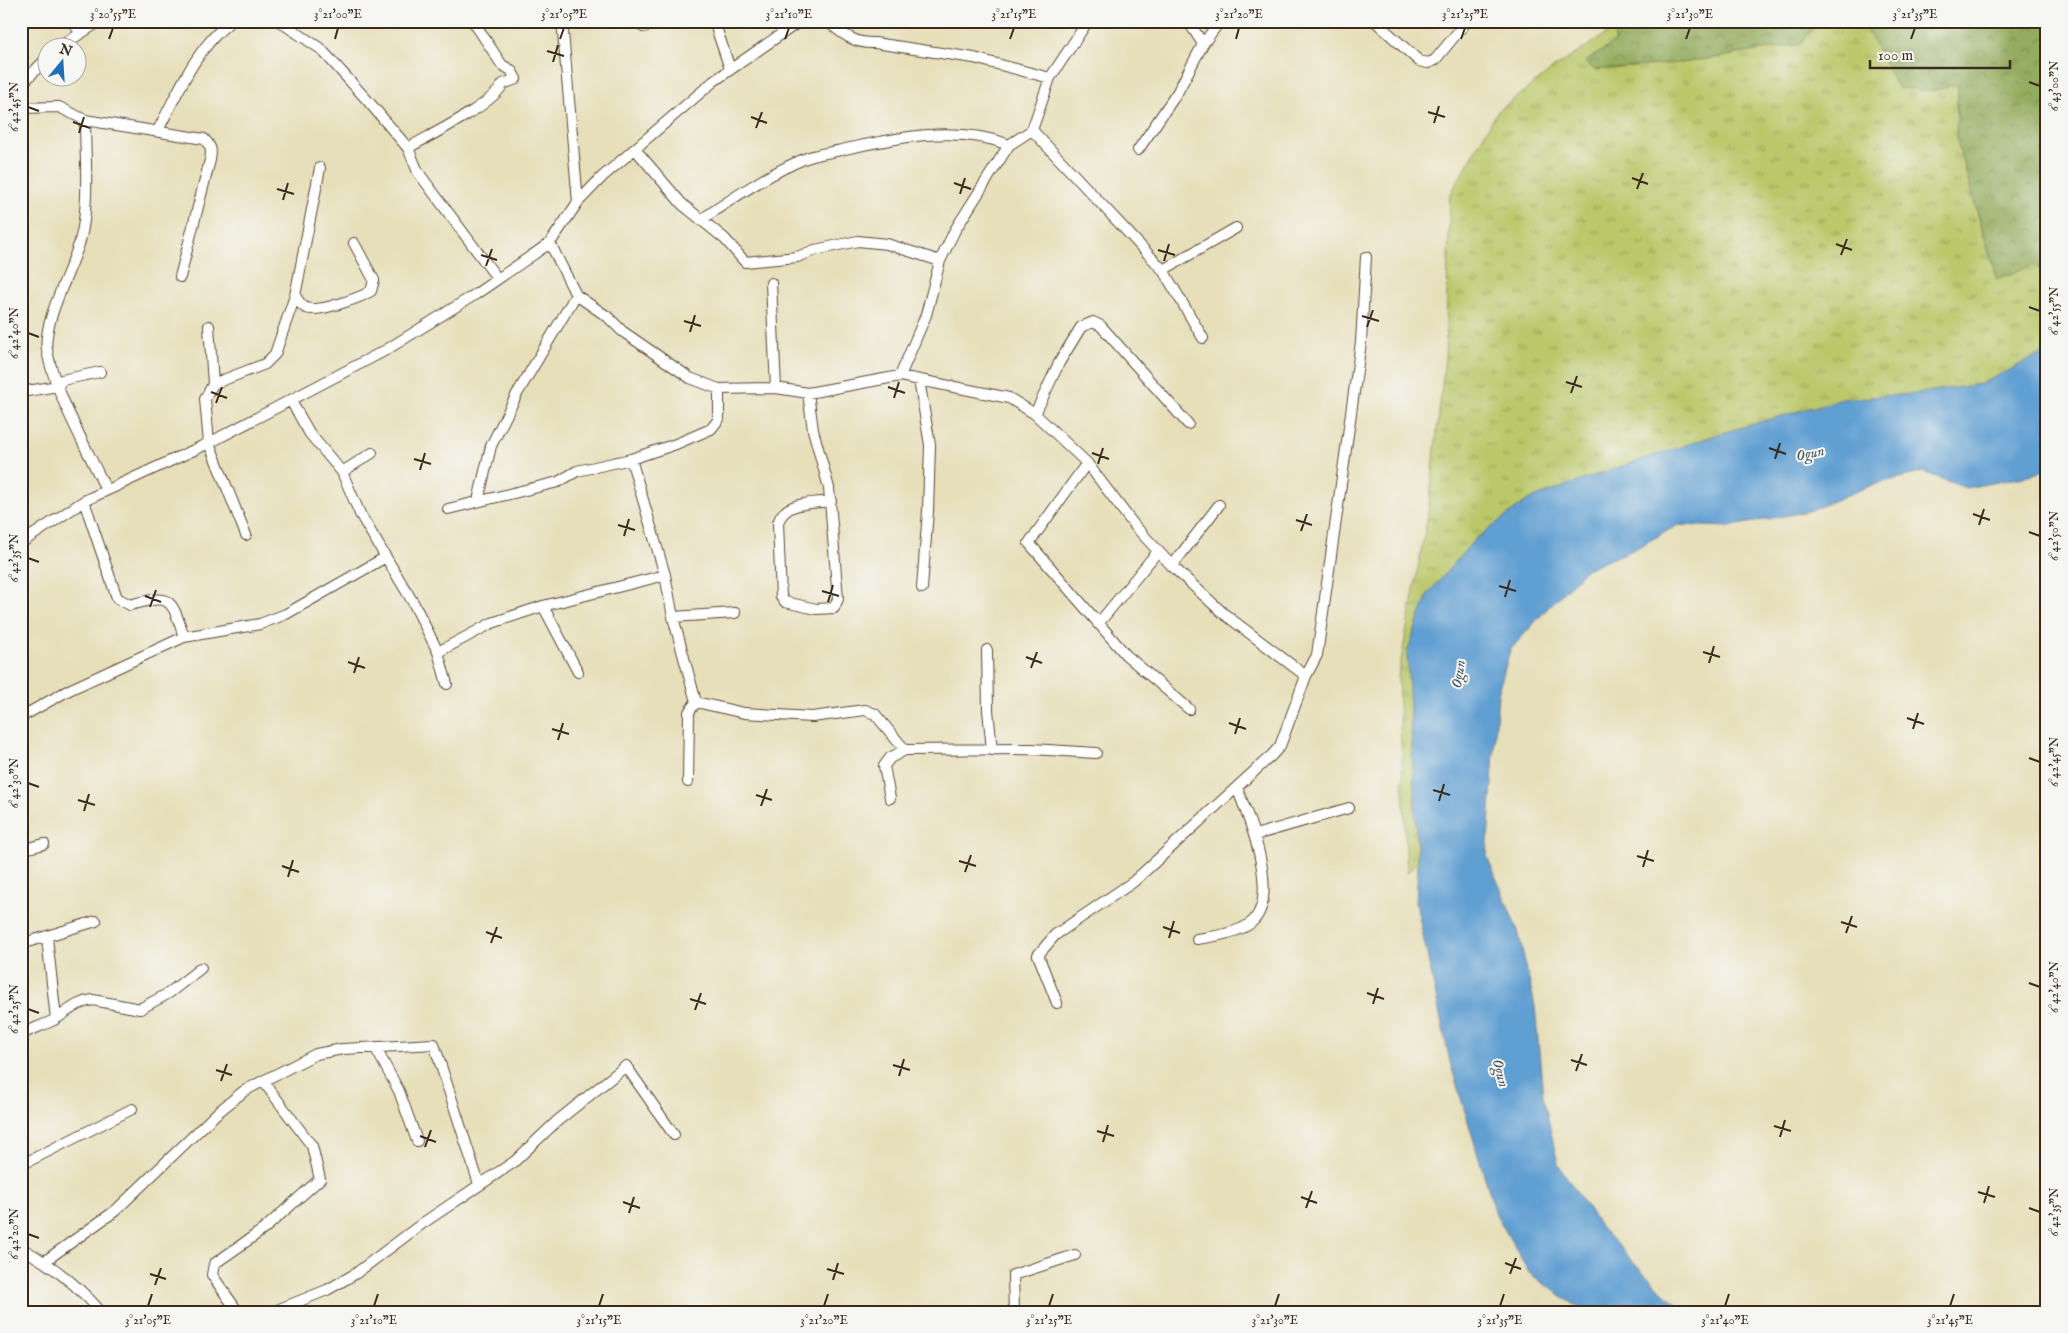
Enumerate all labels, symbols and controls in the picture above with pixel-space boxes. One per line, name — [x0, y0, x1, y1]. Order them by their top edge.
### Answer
text: 3°20'55"E — [90, 7, 136, 22]
text: 3°21'00"E — [314, 7, 362, 22]
text: 3°21'05"E — [541, 7, 587, 22]
text: 3°21'10"E — [766, 7, 812, 22]
text: 3°21'15"E — [992, 7, 1036, 22]
text: 3°21'20"E — [1215, 7, 1263, 22]
text: 3°21'25"E — [1442, 7, 1488, 22]
text: 3°21'30"E — [1667, 7, 1713, 22]
text: 3°21'35"E — [1893, 7, 1937, 22]
north arrow — [38, 38, 88, 88]
scale bar — [1870, 38, 2010, 70]
text: N — [56, 40, 74, 61]
text: 100 m — [1878, 46, 1914, 65]
text: 6°43'00"N — [2047, 60, 2062, 111]
text: 6°42'45"N — [7, 81, 22, 132]
text: 6°42'55"N — [2047, 286, 2062, 335]
text: 6°42'40"N — [7, 306, 22, 359]
water label: Ogun — [1794, 441, 1826, 467]
text: 6°42'50"N — [2047, 510, 2062, 561]
text: 6°42'35"N — [7, 533, 22, 582]
water label: Ogun — [1447, 659, 1471, 690]
text: 6°42'45"N — [2047, 736, 2062, 787]
text: 6°42'30"N — [7, 757, 22, 808]
text: 6°42'40"N — [2047, 960, 2062, 1013]
text: 6°42'25"N — [7, 983, 22, 1034]
water label: Ogun — [1487, 1057, 1513, 1090]
text: 6°42'35"N — [2047, 1187, 2062, 1236]
text: 6°42'20"N — [7, 1208, 22, 1260]
text: 3°21'05"E — [125, 1313, 171, 1328]
text: 3°21'10"E — [351, 1313, 397, 1328]
text: 3°21'15"E — [577, 1313, 621, 1328]
text: 3°21'20"E — [800, 1313, 848, 1328]
text: 3°21'25"E — [1026, 1313, 1072, 1328]
text: 3°21'30"E — [1252, 1313, 1298, 1328]
text: 3°21'35"E — [1478, 1313, 1522, 1328]
text: 3°21'40"E — [1701, 1313, 1749, 1328]
text: 3°21'45"E — [1927, 1313, 1973, 1328]

